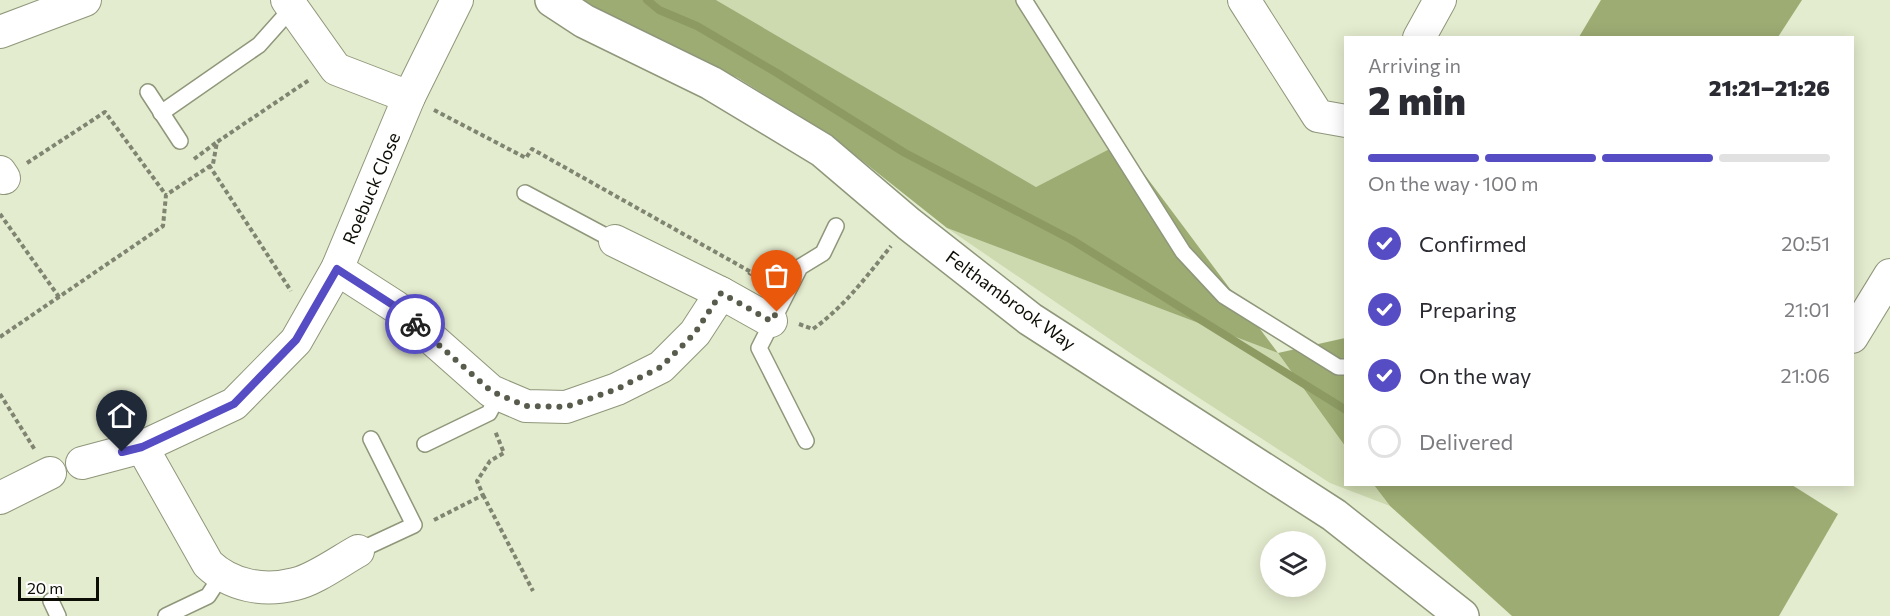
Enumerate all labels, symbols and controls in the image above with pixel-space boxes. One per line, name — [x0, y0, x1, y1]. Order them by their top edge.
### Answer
text: Arriving in — [1368, 53, 1461, 77]
text: 21:21–21:26 — [1709, 74, 1830, 101]
text: 2 min — [1368, 75, 1466, 123]
street label: Roebuck Close — [337, 129, 405, 247]
text: On the way · 100 m — [1368, 171, 1538, 195]
icon: check — [1368, 227, 1401, 260]
text: Confirmed — [1419, 230, 1526, 257]
text: 20:51 — [1781, 231, 1830, 255]
street label: Felthambrook Way — [942, 246, 1080, 354]
pin — [751, 250, 802, 312]
icon: bag — [760, 259, 793, 292]
icon: check — [1368, 293, 1401, 326]
courier — [385, 294, 445, 354]
text: Preparing — [1419, 296, 1516, 323]
text: 21:01 — [1784, 297, 1830, 321]
icon: bike — [399, 308, 432, 341]
icon: check — [1368, 359, 1401, 392]
text: On the way — [1419, 362, 1531, 389]
text: 21:06 — [1780, 363, 1830, 387]
pin — [96, 390, 147, 452]
icon: home — [105, 399, 138, 432]
text: Delivered — [1419, 428, 1513, 455]
map controls — [1260, 531, 1326, 597]
button: layers — [1260, 531, 1326, 597]
scale bar — [18, 574, 99, 602]
text: 20 m — [27, 578, 63, 597]

